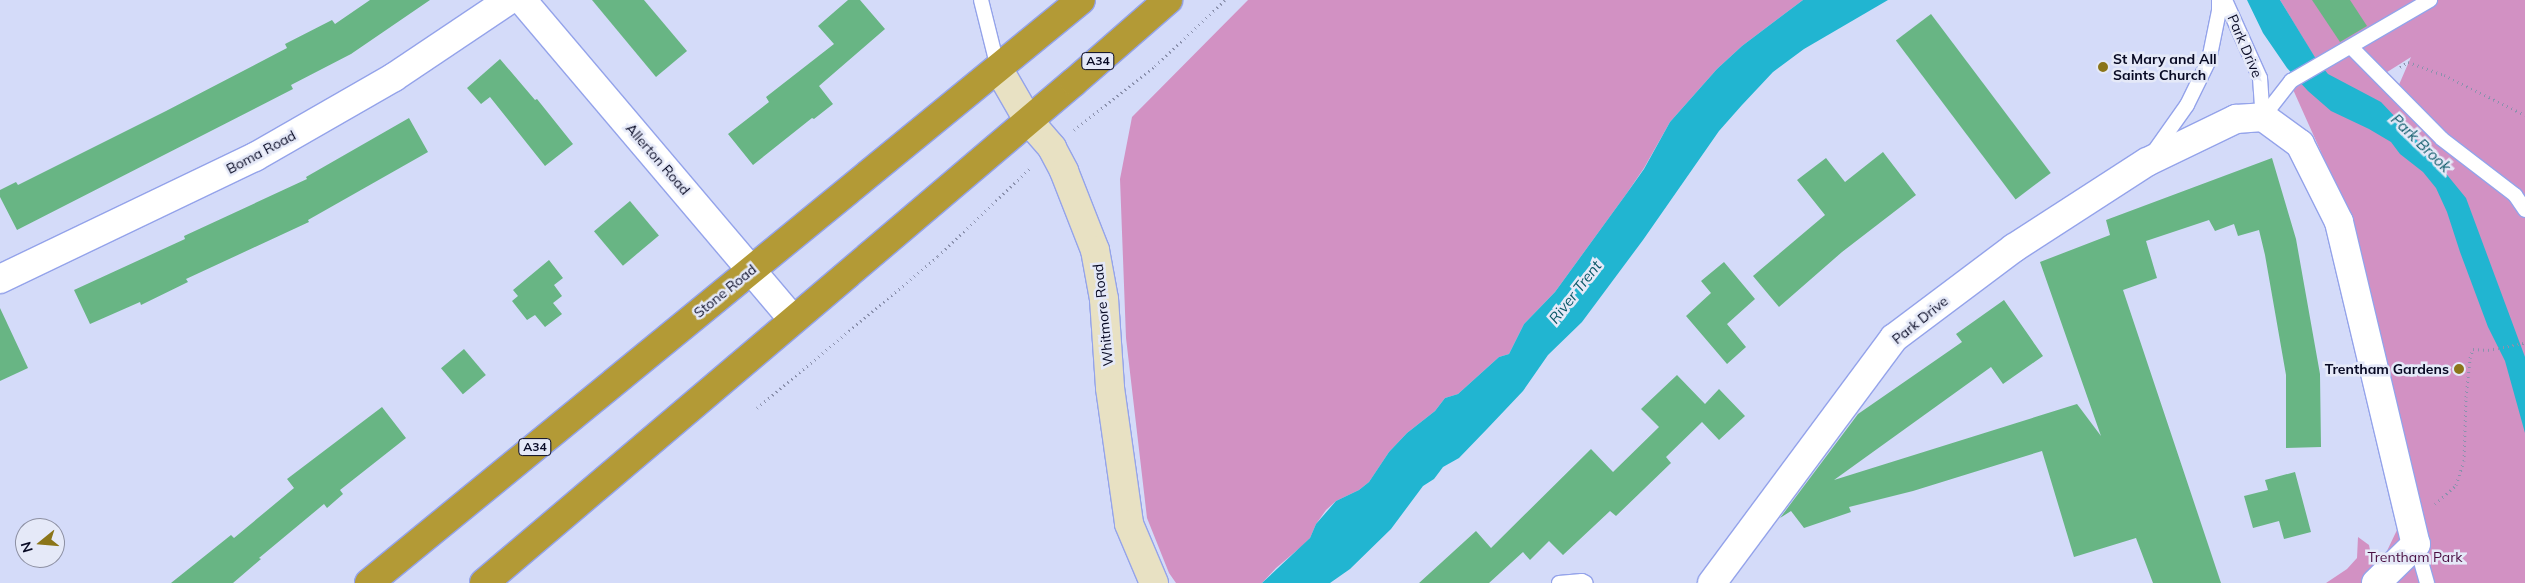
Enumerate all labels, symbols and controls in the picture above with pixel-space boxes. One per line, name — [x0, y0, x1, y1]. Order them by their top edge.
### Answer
street label: Park Drive — [2224, 12, 2266, 80]
road number: A34 — [1080, 51, 1116, 70]
place label: St Mary and All Saints Church — [2113, 51, 2217, 84]
marker: St Mary and All Saints Church — [2097, 61, 2109, 73]
water label: Park Brook — [2387, 110, 2455, 176]
street label: Allerton Road — [622, 120, 694, 198]
street label: Boma Road — [223, 127, 299, 177]
water label: River Trent — [1545, 257, 1605, 327]
street label: Stone Road — [690, 261, 760, 321]
street label: Whitmore Road — [1089, 263, 1117, 367]
street label: Park Drive — [1889, 292, 1951, 348]
place label: Trentham Gardens — [2325, 361, 2449, 377]
marker: Trentham Gardens — [2453, 363, 2465, 375]
road number: A34 — [518, 438, 552, 457]
north arrow — [15, 518, 65, 568]
text: N — [16, 539, 37, 555]
park label: Trentham Park — [2367, 549, 2463, 565]

